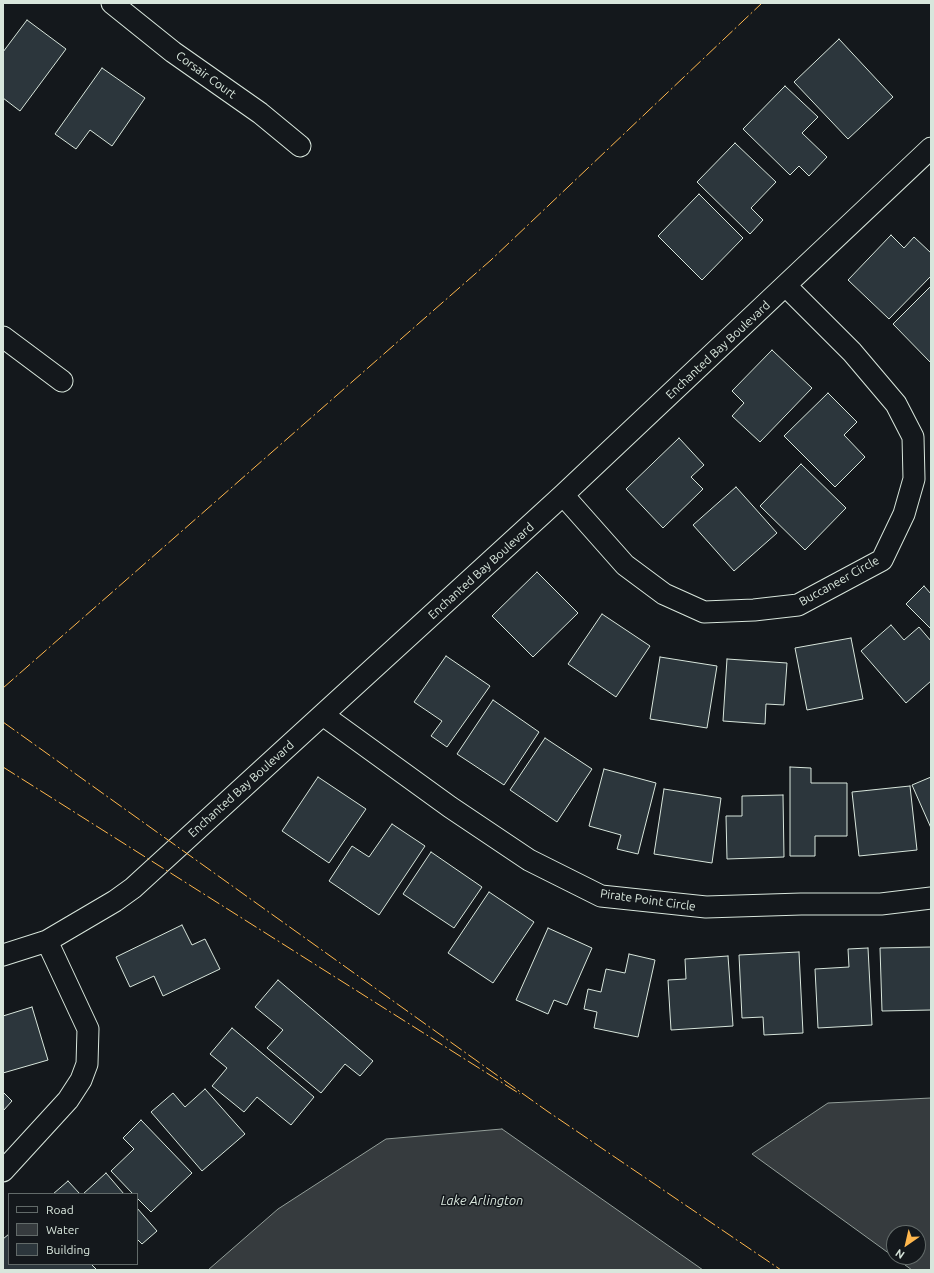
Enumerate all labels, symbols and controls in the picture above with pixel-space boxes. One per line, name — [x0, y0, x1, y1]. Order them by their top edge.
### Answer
street label: Corsair Court — [173, 48, 239, 102]
street label: Enchanted Bay Boulevard — [663, 298, 773, 402]
street label: Enchanted Bay Boulevard — [425, 520, 537, 622]
street label: Buccaneer Circle — [796, 553, 882, 609]
street label: Enchanted Bay Boulevard — [185, 738, 297, 840]
street label: Pirate Point Circle — [599, 886, 697, 914]
legend — [8, 1193, 138, 1265]
water label: Lake Arlington — [441, 1193, 523, 1209]
text: Road — [46, 1203, 74, 1216]
text: Water — [46, 1223, 79, 1236]
north arrow — [886, 1225, 926, 1265]
text: Building — [46, 1243, 90, 1256]
text: N — [893, 1247, 907, 1261]

